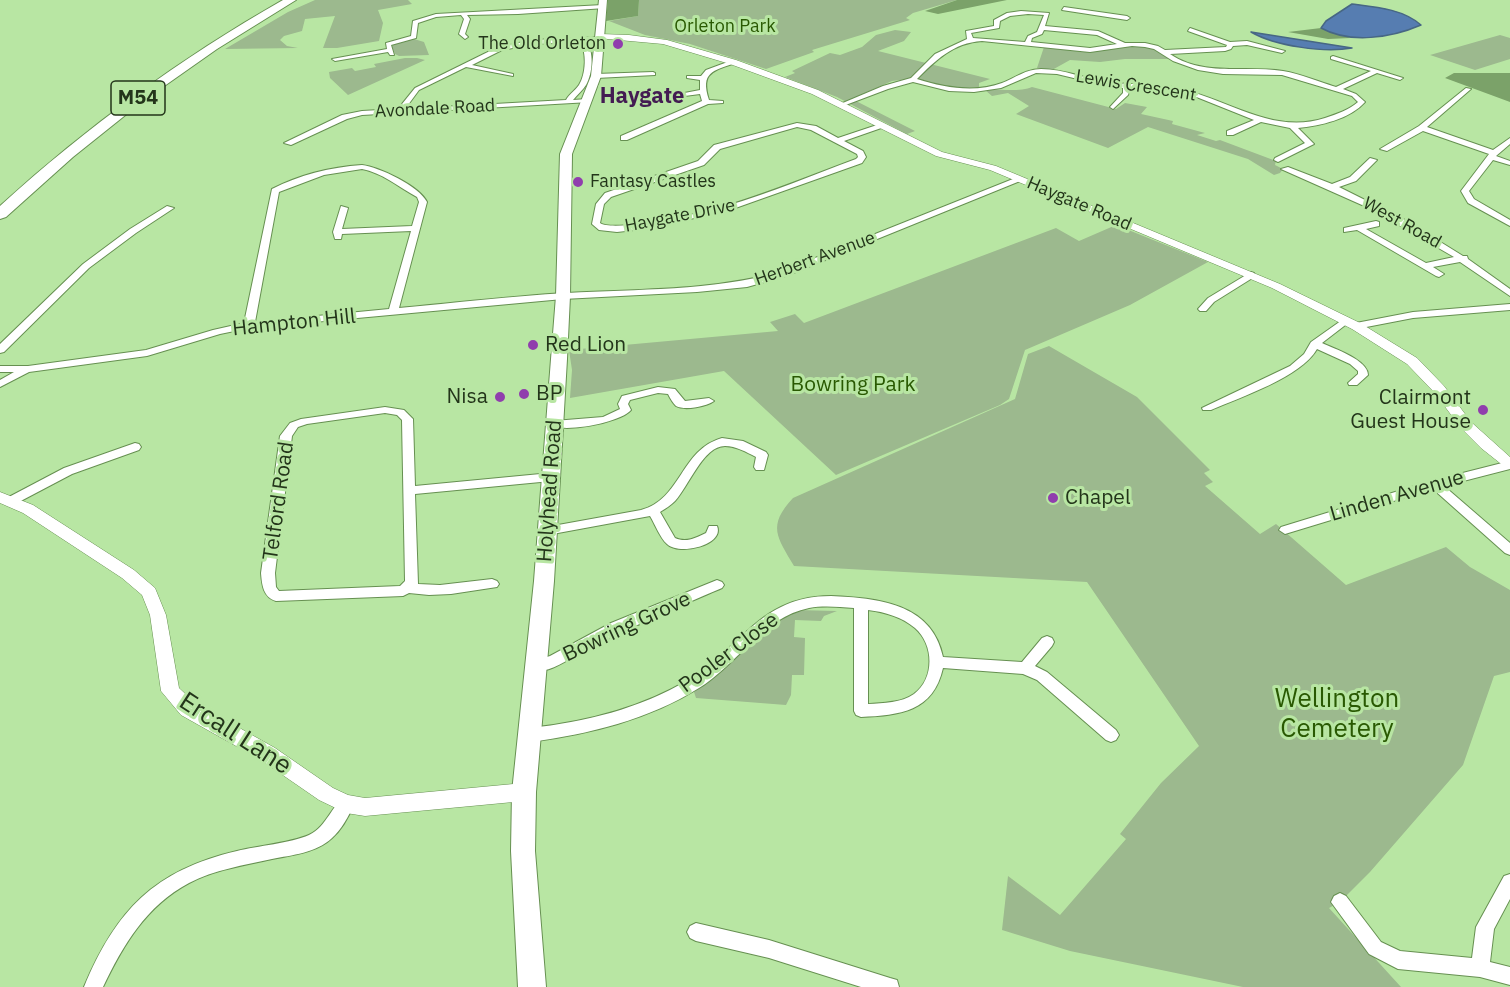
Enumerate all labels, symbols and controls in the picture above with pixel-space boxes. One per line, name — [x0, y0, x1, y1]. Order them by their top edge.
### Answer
park label: Orleton Park — [674, 16, 776, 38]
place label: The Old Orleton — [478, 33, 606, 55]
marker: The Old Orleton — [611, 37, 625, 51]
street label: Lewis Crescent — [1074, 66, 1198, 106]
road number: M54 — [111, 81, 165, 115]
district label: Haygate — [600, 84, 684, 110]
street label: Avondale Road — [374, 95, 496, 123]
place label: Fantasy Castles — [590, 171, 716, 193]
street label: Haygate Road — [1023, 172, 1135, 236]
marker: Fantasy Castles — [571, 175, 585, 189]
street label: West Road — [1359, 193, 1445, 253]
street label: Haygate Drive — [623, 195, 737, 237]
street label: Herbert Avenue — [752, 227, 878, 291]
street label: Hampton Hill — [231, 304, 357, 342]
place label: Red Lion — [545, 332, 626, 358]
marker: Red Lion — [526, 338, 540, 352]
park label: Bowring Park — [791, 372, 915, 398]
place label: BP — [536, 381, 562, 407]
place label: Nisa — [446, 384, 488, 410]
place label: Clairmont Guest House — [1350, 385, 1471, 435]
marker: BP — [517, 387, 531, 401]
marker: Nisa — [493, 390, 507, 404]
marker: Clairmont Guest House — [1476, 403, 1490, 417]
street label: Holyhead Road — [532, 419, 568, 563]
street label: Telford Road — [258, 440, 300, 562]
street label: Linden Avenue — [1327, 465, 1467, 527]
place label: Chapel — [1065, 485, 1131, 511]
marker: Chapel — [1046, 491, 1060, 505]
street label: Bowring Grove — [559, 586, 695, 668]
street label: Pooler Close — [674, 607, 784, 699]
park label: Wellington Cemetery — [1275, 683, 1399, 744]
street label: Ercall Lane — [173, 686, 297, 782]

